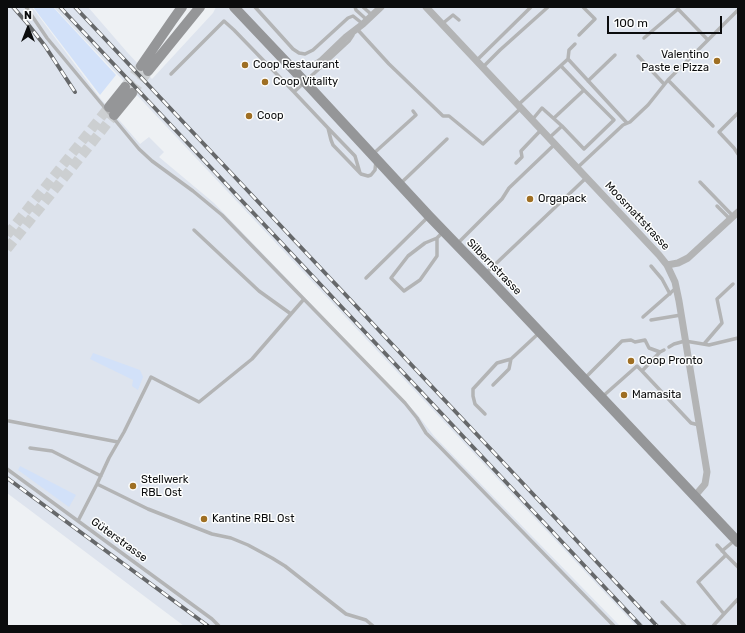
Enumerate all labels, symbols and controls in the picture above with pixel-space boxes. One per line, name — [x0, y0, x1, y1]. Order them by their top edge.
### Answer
north arrow — [8, 8, 48, 48]
scale bar — [609, 8, 724, 34]
text: N — [24, 9, 32, 22]
text: 100 m — [614, 16, 648, 30]
place label: Valentino Paste e Pizza — [641, 48, 709, 74]
marker: Valentino Paste e Pizza — [712, 56, 722, 66]
place label: Coop Restaurant — [253, 58, 339, 72]
marker: Coop Restaurant — [240, 60, 250, 70]
place label: Coop Vitality — [273, 75, 338, 89]
marker: Coop Vitality — [260, 77, 270, 87]
place label: Coop — [257, 109, 284, 123]
marker: Coop — [244, 111, 254, 121]
street label: Moosmattstrasse — [602, 179, 672, 253]
place label: Orgapack — [538, 192, 587, 206]
marker: Orgapack — [525, 194, 535, 204]
street label: Silbernstrasse — [464, 236, 524, 298]
place label: Coop Pronto — [639, 354, 703, 368]
marker: Coop Pronto — [626, 356, 636, 366]
place label: Mamasita — [632, 388, 681, 402]
marker: Mamasita — [619, 390, 629, 400]
place label: Stellwerk RBL Ost — [141, 473, 188, 499]
marker: Stellwerk RBL Ost — [128, 481, 138, 491]
place label: Kantine RBL Ost — [212, 512, 294, 526]
marker: Kantine RBL Ost — [199, 514, 209, 524]
street label: Güterstrasse — [88, 515, 150, 565]

